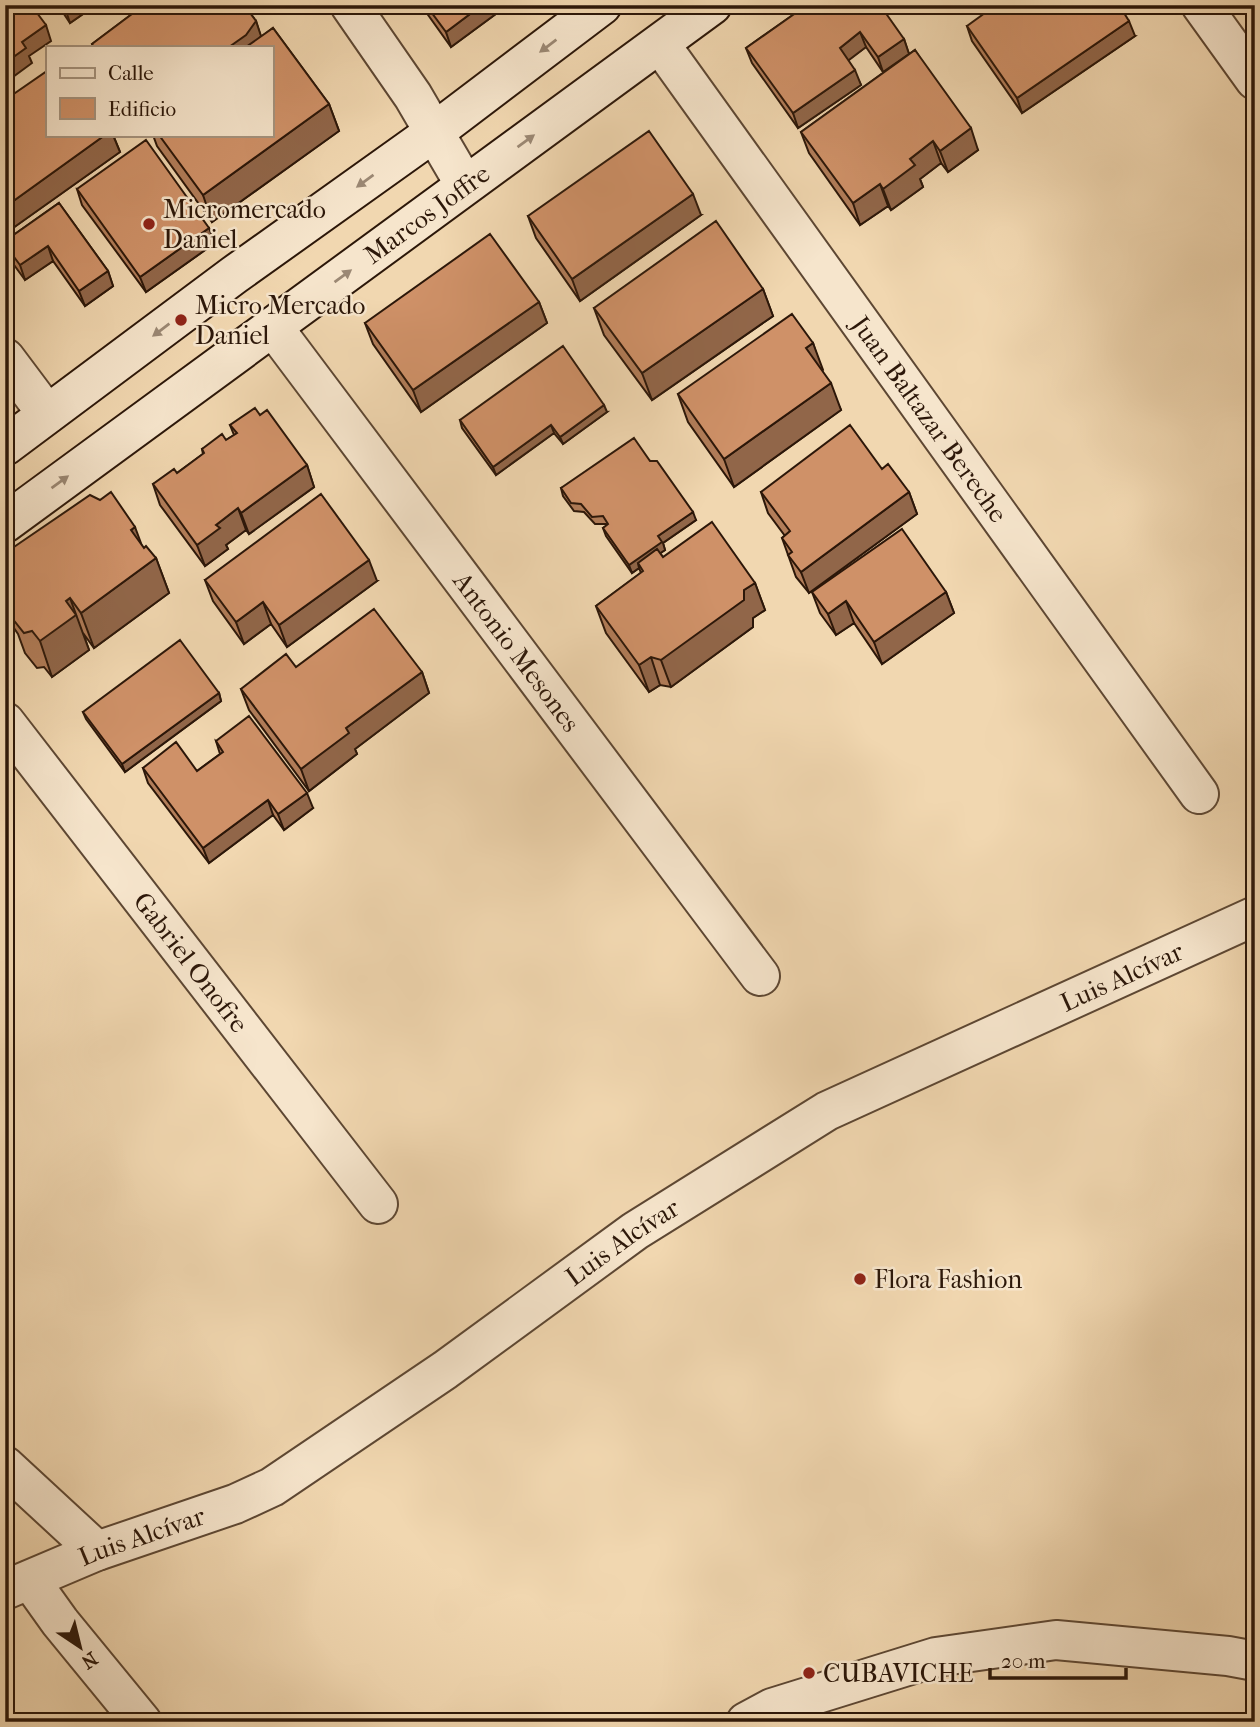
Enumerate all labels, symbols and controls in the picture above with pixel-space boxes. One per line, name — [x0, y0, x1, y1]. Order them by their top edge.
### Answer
one-way arrow — [539, 39, 557, 53]
legend — [46, 46, 273, 136]
text: Calle — [108, 61, 154, 85]
text: Edificio — [108, 97, 176, 121]
one-way arrow — [517, 134, 535, 148]
street label: Marcos Joffre — [358, 158, 496, 270]
one-way arrow — [356, 174, 374, 188]
place label: Micromercado Daniel — [163, 194, 326, 255]
marker: Micromercado Daniel — [141, 216, 157, 232]
one-way arrow — [334, 269, 352, 283]
place label: Micro Mercado Daniel — [195, 290, 366, 351]
street label: Juan Baltazar Bereche — [844, 308, 1014, 528]
marker: Micro Mercado Daniel — [173, 312, 189, 328]
one-way arrow — [152, 322, 170, 336]
one-way arrow — [51, 476, 69, 490]
street label: Antonio Mesones — [446, 565, 587, 738]
street label: Gabriel Onofre — [127, 886, 255, 1039]
street label: Luis Alcívar — [1055, 935, 1188, 1018]
street label: Luis Alcívar — [559, 1192, 685, 1292]
place label: Flora Fashion — [874, 1264, 1022, 1295]
marker: Flora Fashion — [852, 1271, 868, 1287]
street label: Luis Alcívar — [74, 1500, 209, 1573]
north arrow — [46, 1612, 116, 1682]
scale bar — [990, 1636, 1127, 1680]
text: N — [76, 1647, 101, 1674]
text: 20 m — [1001, 1649, 1046, 1673]
place label: CUBAVICHE — [823, 1658, 974, 1689]
marker: CUBAVICHE — [801, 1665, 817, 1681]

